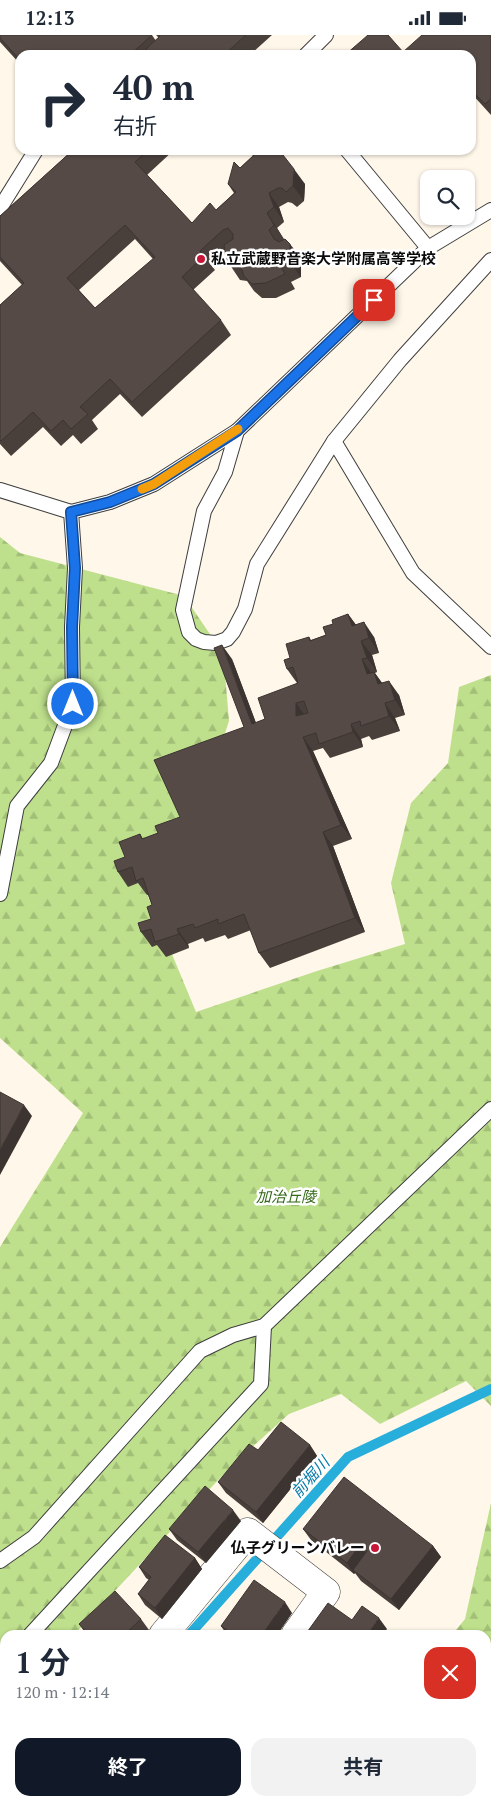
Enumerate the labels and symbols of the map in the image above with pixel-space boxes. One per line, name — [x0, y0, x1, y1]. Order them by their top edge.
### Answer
place label: 私立武蔵野音楽大学附属高等学校 — [211, 248, 436, 268]
marker: 私立武蔵野音楽大学附属高等学校 — [195, 253, 207, 265]
pin — [353, 279, 395, 321]
position arrow — [46, 677, 98, 729]
park label: 加治丘陵 — [256, 1186, 318, 1206]
water label: 前堀川 — [286, 1450, 336, 1502]
place label: 仏子グリーンバレー — [230, 1537, 365, 1557]
marker: 仏子グリーンバレー — [369, 1542, 381, 1554]

